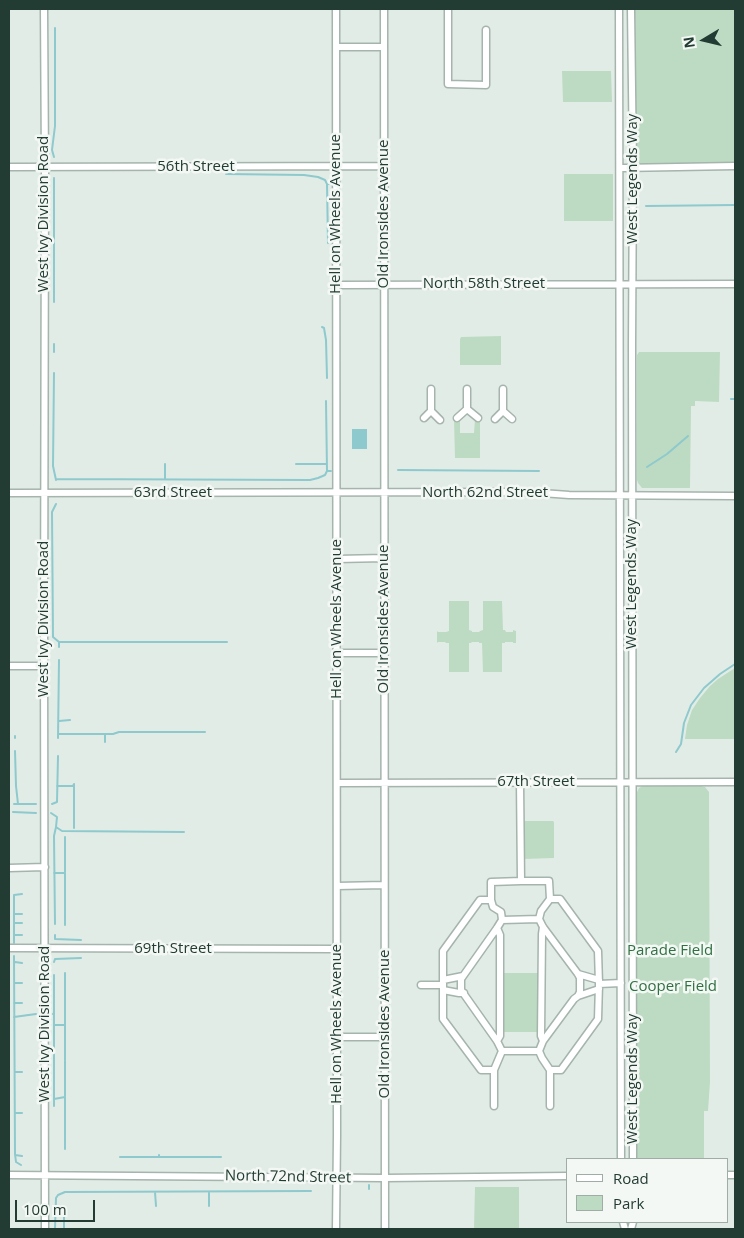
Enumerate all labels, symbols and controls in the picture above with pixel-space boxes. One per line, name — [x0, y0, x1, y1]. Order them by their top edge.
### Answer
north arrow — [679, 15, 729, 65]
text: N — [678, 35, 699, 50]
street label: West Legends Way — [624, 114, 642, 244]
street label: Hell on Wheels Avenue — [327, 134, 345, 294]
street label: West Ivy Division Road — [35, 136, 53, 292]
street label: Old Ironsides Avenue — [375, 140, 393, 288]
street label: 56th Street — [157, 158, 235, 176]
street label: North 58th Street — [423, 275, 545, 293]
street label: 63rd Street — [134, 484, 212, 502]
street label: North 62nd Street — [422, 484, 548, 502]
street label: West Legends Way — [623, 519, 641, 649]
street label: Hell on Wheels Avenue — [328, 539, 346, 699]
street label: West Ivy Division Road — [35, 541, 53, 697]
street label: Old Ironsides Avenue — [375, 545, 393, 693]
street label: 67th Street — [497, 773, 575, 791]
street label: 69th Street — [134, 940, 212, 958]
park label: Parade Field — [627, 942, 713, 960]
street label: Hell on Wheels Avenue — [328, 944, 346, 1104]
street label: West Ivy Division Road — [36, 946, 54, 1102]
street label: Old Ironsides Avenue — [376, 950, 394, 1098]
park label: Cooper Field — [629, 978, 717, 996]
street label: West Legends Way — [624, 1014, 642, 1144]
legend — [566, 1158, 729, 1223]
street label: North 72nd Street — [225, 1167, 351, 1187]
text: Road — [613, 1168, 649, 1188]
scale bar — [18, 1190, 98, 1222]
text: Park — [613, 1193, 644, 1213]
text: 100 m — [23, 1199, 67, 1219]

